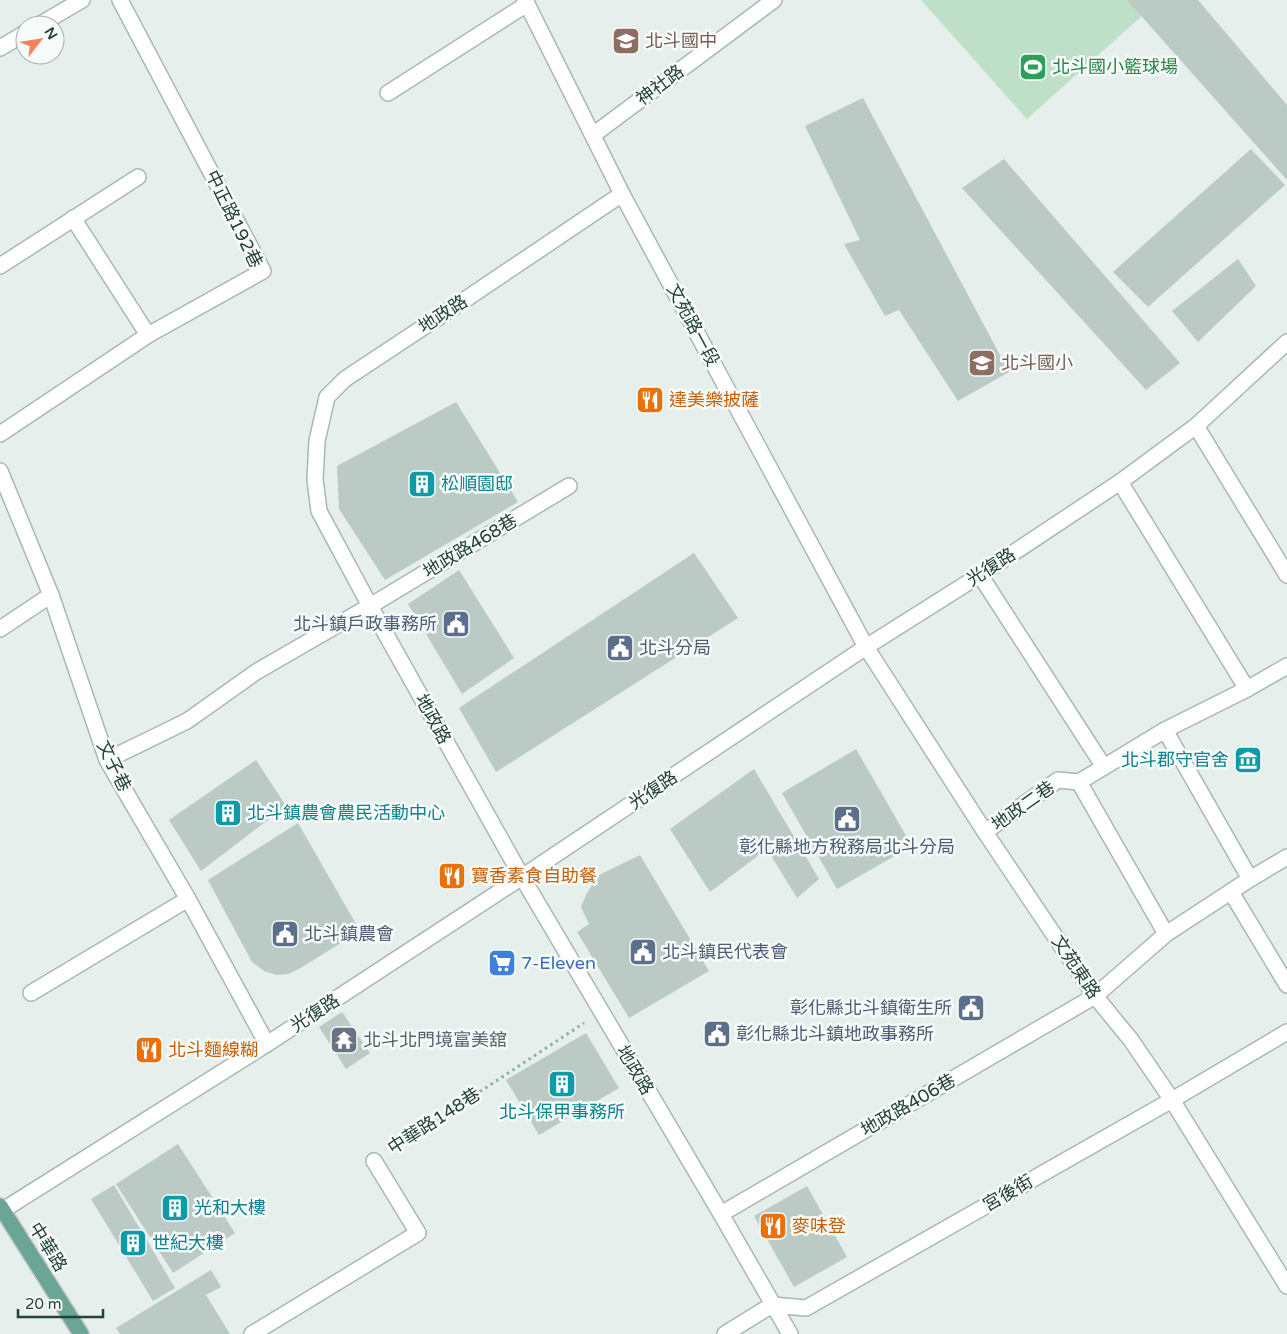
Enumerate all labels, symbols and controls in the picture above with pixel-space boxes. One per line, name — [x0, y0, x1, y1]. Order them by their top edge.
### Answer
north arrow — [15, 15, 65, 65]
text: N — [41, 24, 61, 43]
school or university icon: 北斗國中 — [611, 26, 641, 56]
place label: 北斗國中 — [645, 30, 717, 52]
sports icon: 北斗國小籃球場 — [1018, 52, 1048, 82]
place label: 北斗國小籃球場 — [1052, 56, 1178, 78]
street label: 神社路 — [632, 60, 688, 110]
street label: 中正路192巷 — [201, 167, 267, 271]
street label: 文苑路一段 — [662, 280, 724, 370]
street label: 地政路 — [414, 290, 472, 338]
school or university icon: 北斗國小 — [967, 348, 997, 378]
place label: 北斗國小 — [1001, 352, 1073, 374]
restaurant icon: 達美樂披薩 — [635, 385, 665, 415]
place label: 達美樂披薩 — [669, 389, 759, 411]
building icon: 松順園邸 — [407, 469, 437, 499]
place label: 松順園邸 — [441, 473, 513, 495]
street label: 地政路468巷 — [419, 509, 521, 583]
street label: 光復路 — [962, 543, 1020, 591]
public building icon: 北斗鎮戶政事務所 — [441, 609, 471, 639]
place label: 北斗鎮戶政事務所 — [293, 613, 437, 635]
public building icon: 北斗分局 — [605, 633, 635, 663]
place label: 北斗分局 — [639, 637, 711, 659]
street label: 地政路 — [410, 690, 456, 748]
street label: 文子巷 — [92, 737, 136, 795]
museum icon: 北斗郡守官舍 — [1233, 745, 1263, 775]
place label: 北斗郡守官舍 — [1121, 749, 1229, 771]
street label: 光復路 — [624, 766, 682, 814]
street label: 地政二巷 — [987, 776, 1059, 836]
building icon: 北斗鎮農會農民活動中心 — [213, 798, 243, 828]
place label: 北斗鎮農會農民活動中心 — [247, 802, 445, 824]
public building icon: 彰化縣地方稅務局北斗分局 — [832, 804, 862, 834]
place label: 彰化縣地方稅務局北斗分局 — [739, 836, 955, 858]
restaurant icon: 寶香素食自助餐 — [437, 861, 467, 891]
place label: 寶香素食自助餐 — [471, 865, 597, 887]
public building icon: 北斗鎮農會 — [270, 919, 300, 949]
place label: 北斗鎮農會 — [304, 923, 394, 945]
street label: 文苑東路 — [1047, 931, 1105, 1003]
public building icon: 北斗鎮民代表會 — [628, 937, 658, 967]
place label: 北斗鎮民代表會 — [662, 941, 788, 963]
supermarket icon: 7-Eleven — [487, 948, 517, 978]
place label: 7-Eleven — [521, 952, 596, 974]
street label: 光復路 — [286, 989, 344, 1037]
public building icon: 彰化縣北斗鎮衛生所 — [956, 993, 986, 1023]
place label: 彰化縣北斗鎮衛生所 — [790, 997, 952, 1019]
public building icon: 彰化縣北斗鎮地政事務所 — [702, 1019, 732, 1049]
place label: 彰化縣北斗鎮地政事務所 — [736, 1023, 934, 1045]
temple icon: 北斗北門境富美舘 — [329, 1025, 359, 1055]
place label: 北斗北門境富美舘 — [363, 1029, 507, 1051]
restaurant icon: 北斗麵線糊 — [134, 1035, 164, 1065]
place label: 北斗麵線糊 — [168, 1039, 258, 1061]
street label: 地政路 — [612, 1041, 658, 1099]
building icon: 北斗保甲事務所 — [547, 1069, 577, 1099]
street label: 地政路406巷 — [857, 1069, 959, 1141]
street label: 中華路148巷 — [384, 1083, 484, 1159]
place label: 北斗保甲事務所 — [499, 1101, 625, 1123]
street label: 宮後街 — [979, 1170, 1037, 1216]
building icon: 光和大樓 — [160, 1193, 190, 1223]
place label: 光和大樓 — [194, 1197, 266, 1219]
restaurant icon: 麥味登 — [758, 1211, 788, 1241]
place label: 麥味登 — [792, 1215, 846, 1237]
street label: 中華路 — [24, 1218, 72, 1276]
building icon: 世紀大樓 — [118, 1228, 148, 1258]
place label: 世紀大樓 — [152, 1232, 224, 1254]
scale bar — [18, 1286, 102, 1318]
text: 20 m — [25, 1295, 62, 1313]

